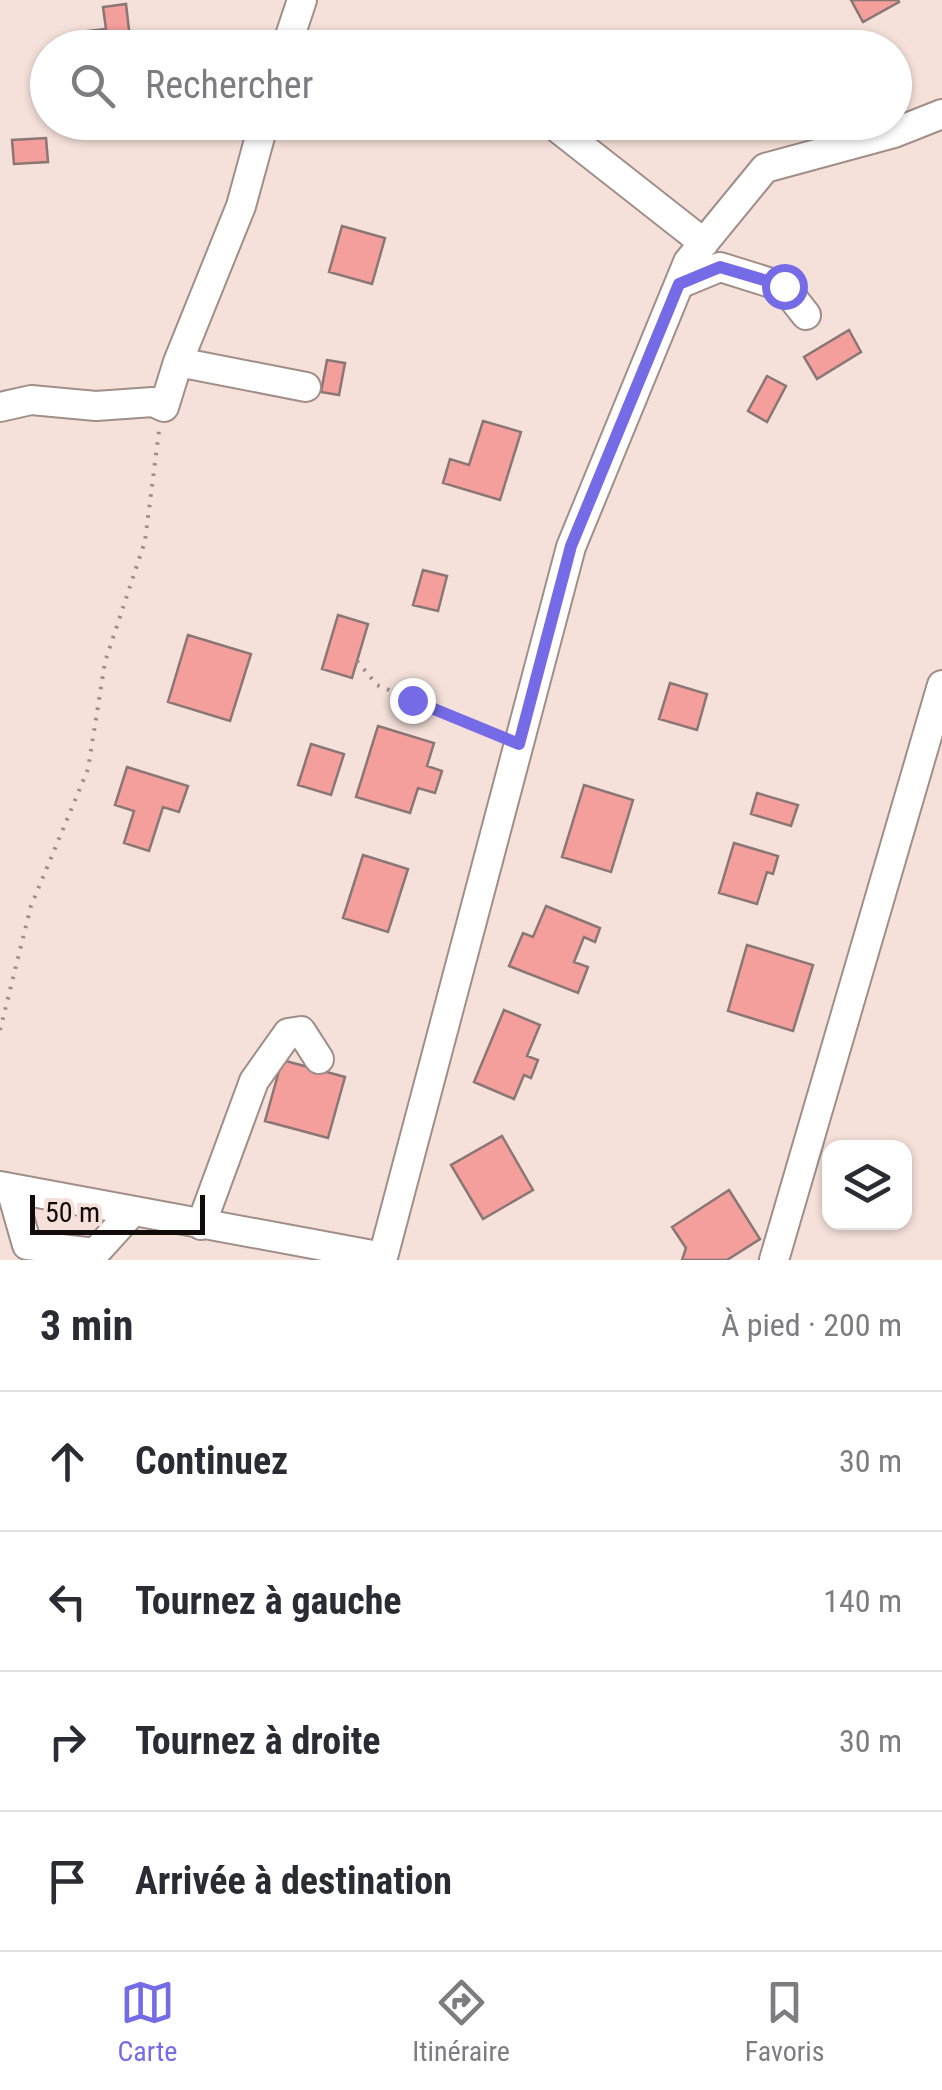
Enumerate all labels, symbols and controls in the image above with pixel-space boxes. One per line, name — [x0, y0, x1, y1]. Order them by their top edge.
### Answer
search box — [30, 30, 912, 140]
icon: search — [65, 58, 120, 113]
text: Rechercher — [145, 63, 313, 107]
route start — [762, 264, 808, 310]
route end — [390, 678, 436, 724]
map controls — [822, 1140, 912, 1230]
button: layers — [822, 1140, 912, 1230]
scale bar — [30, 1190, 205, 1234]
text: 50 m — [45, 1196, 100, 1229]
text: 3 min — [40, 1301, 133, 1350]
text: À pied · 200 m — [721, 1306, 902, 1344]
icon: ahead — [40, 1434, 95, 1489]
text: Continuez — [135, 1439, 288, 1483]
text: 30 m — [839, 1442, 902, 1480]
icon: left — [40, 1574, 95, 1629]
text: Tournez à gauche — [135, 1579, 402, 1623]
text: 140 m — [823, 1582, 902, 1620]
icon: right — [40, 1714, 95, 1769]
text: Tournez à droite — [135, 1719, 381, 1763]
text: 30 m — [839, 1722, 902, 1760]
icon: arrive — [40, 1854, 95, 1909]
text: Arrivée à destination — [135, 1859, 452, 1903]
tab: Carte — [117, 1975, 177, 2068]
tab: Itinéraire — [412, 1975, 510, 2068]
tab: Favoris — [745, 1975, 825, 2068]

